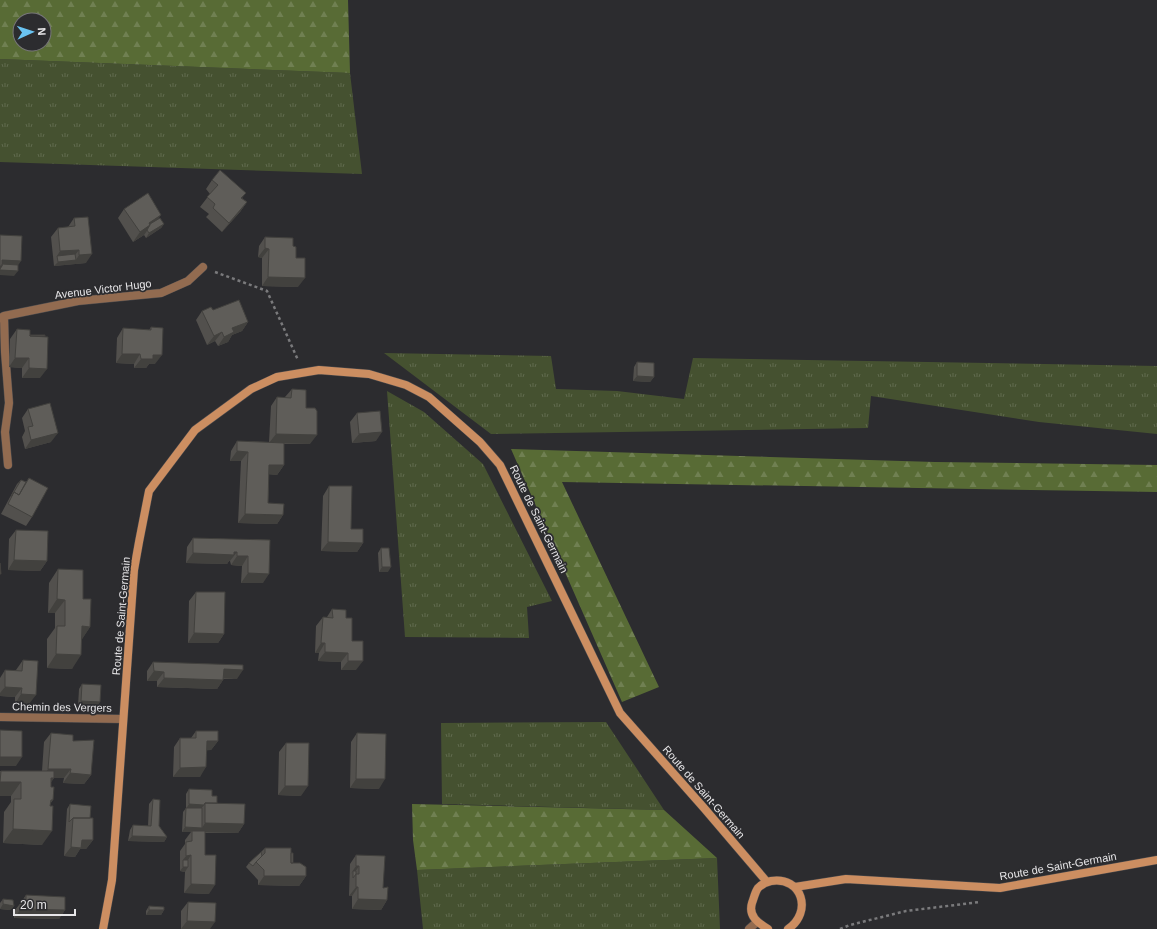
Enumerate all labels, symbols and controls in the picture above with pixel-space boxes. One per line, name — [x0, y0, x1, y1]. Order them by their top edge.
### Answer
north arrow — [12, 12, 52, 52]
text: N — [36, 27, 48, 36]
street label: Avenue Victor Hugo — [54, 277, 152, 301]
street label: Route de Saint-Germain — [508, 463, 570, 575]
street label: Route de Saint-Germain — [110, 556, 132, 676]
street label: Chemin des Vergers — [12, 700, 112, 714]
street label: Route de Saint-Germain — [661, 743, 747, 841]
street label: Route de Saint-Germain — [999, 850, 1117, 882]
scale bar — [14, 891, 75, 917]
text: 20 m — [20, 898, 47, 912]

